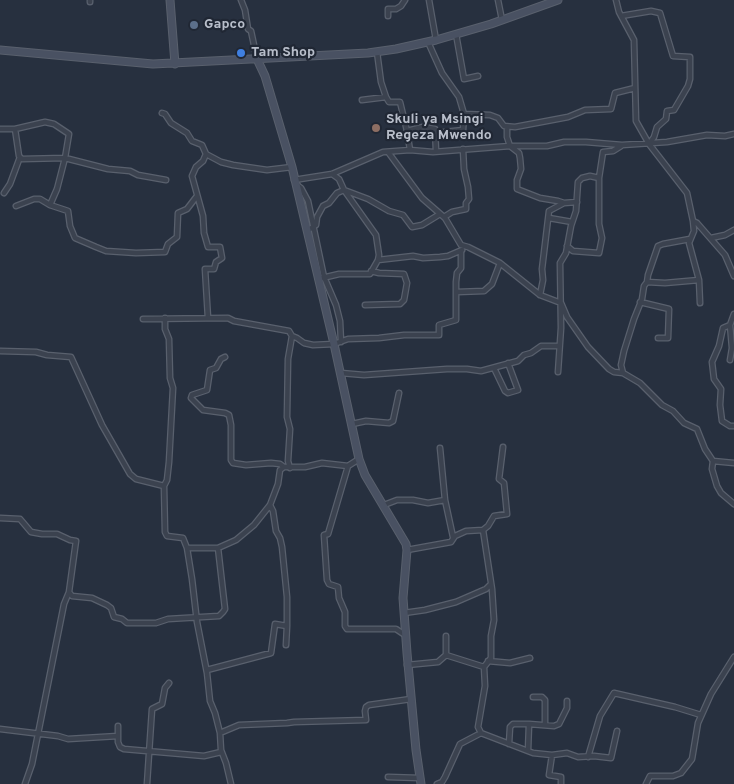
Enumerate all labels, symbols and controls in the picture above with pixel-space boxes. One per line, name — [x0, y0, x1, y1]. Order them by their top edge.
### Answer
place label: Gapco — [204, 17, 245, 33]
marker: Gapco — [188, 19, 200, 31]
place label: Tam Shop — [251, 45, 315, 61]
marker: Tam Shop — [235, 47, 247, 59]
place label: Skuli ya Msingi Regeza Mwendo — [386, 112, 492, 144]
marker: Skuli ya Msingi Regeza Mwendo — [370, 122, 382, 134]

